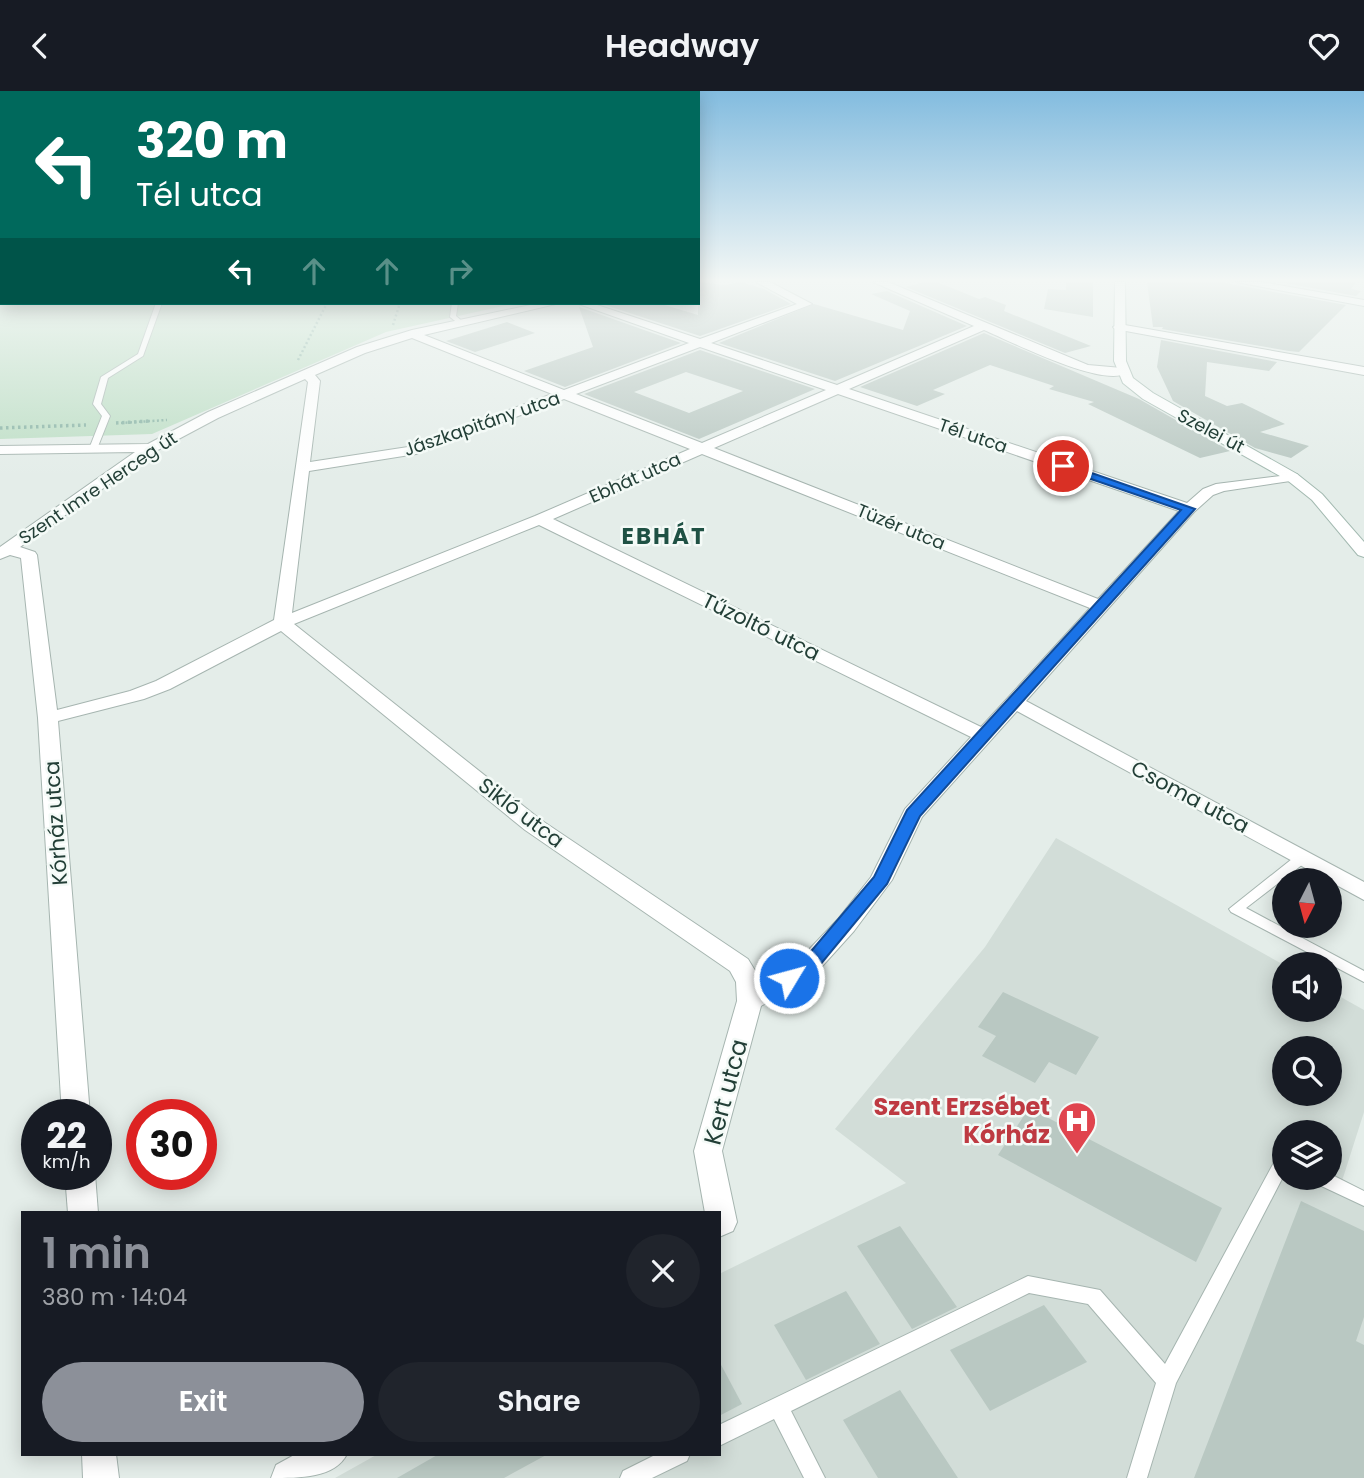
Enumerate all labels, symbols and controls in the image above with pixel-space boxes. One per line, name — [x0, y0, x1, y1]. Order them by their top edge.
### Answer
text: Headway — [605, 23, 759, 68]
icon: back — [21, 27, 59, 65]
icon: heart — [1305, 27, 1343, 65]
text: 320 m — [136, 107, 288, 175]
icon: left — [21, 119, 112, 210]
text: Tél utca — [136, 172, 263, 217]
icon: left — [222, 252, 260, 290]
icon: ahead — [295, 252, 333, 290]
icon: ahead — [368, 252, 406, 290]
icon: right — [441, 252, 479, 290]
street label: Jászkapitány utca — [400, 385, 563, 462]
street label: Szelei út — [1173, 402, 1249, 459]
street label: Tél utca — [935, 412, 1011, 459]
street label: Szent Imre Herceg út — [14, 425, 182, 550]
pin — [1033, 436, 1093, 496]
street label: Ebhát utca — [585, 446, 684, 509]
icon: arrive — [1044, 447, 1082, 485]
street label: Tüzér utca — [853, 497, 949, 556]
district label: EBHÁT — [622, 520, 706, 552]
street label: Tűzoltó utca — [697, 586, 825, 668]
street label: Csoma utca — [1126, 753, 1254, 840]
street label: Kórház utca — [37, 760, 74, 886]
street label: Sikló utca — [472, 771, 570, 854]
north arrow — [1272, 868, 1342, 938]
map controls — [1272, 868, 1342, 1190]
position arrow — [752, 941, 826, 1015]
button: sound — [1272, 952, 1342, 1022]
street label: Kert utca — [696, 1035, 755, 1148]
button: search — [1272, 1036, 1342, 1106]
place label: Szent Erzsébet Kórház — [873, 1090, 1050, 1151]
speed limit sign: 30 — [126, 1099, 217, 1190]
hospital icon: Szent Erzsébet Kórház — [1056, 1100, 1098, 1155]
text: 22 — [47, 1111, 86, 1160]
button: layers — [1272, 1120, 1342, 1190]
text: km/h — [43, 1149, 90, 1174]
text: 1 min — [42, 1224, 151, 1283]
button: close — [626, 1234, 700, 1308]
text: 380 m · 14:04 — [42, 1281, 187, 1313]
button: Exit — [42, 1362, 364, 1442]
button: Share — [378, 1362, 700, 1442]

